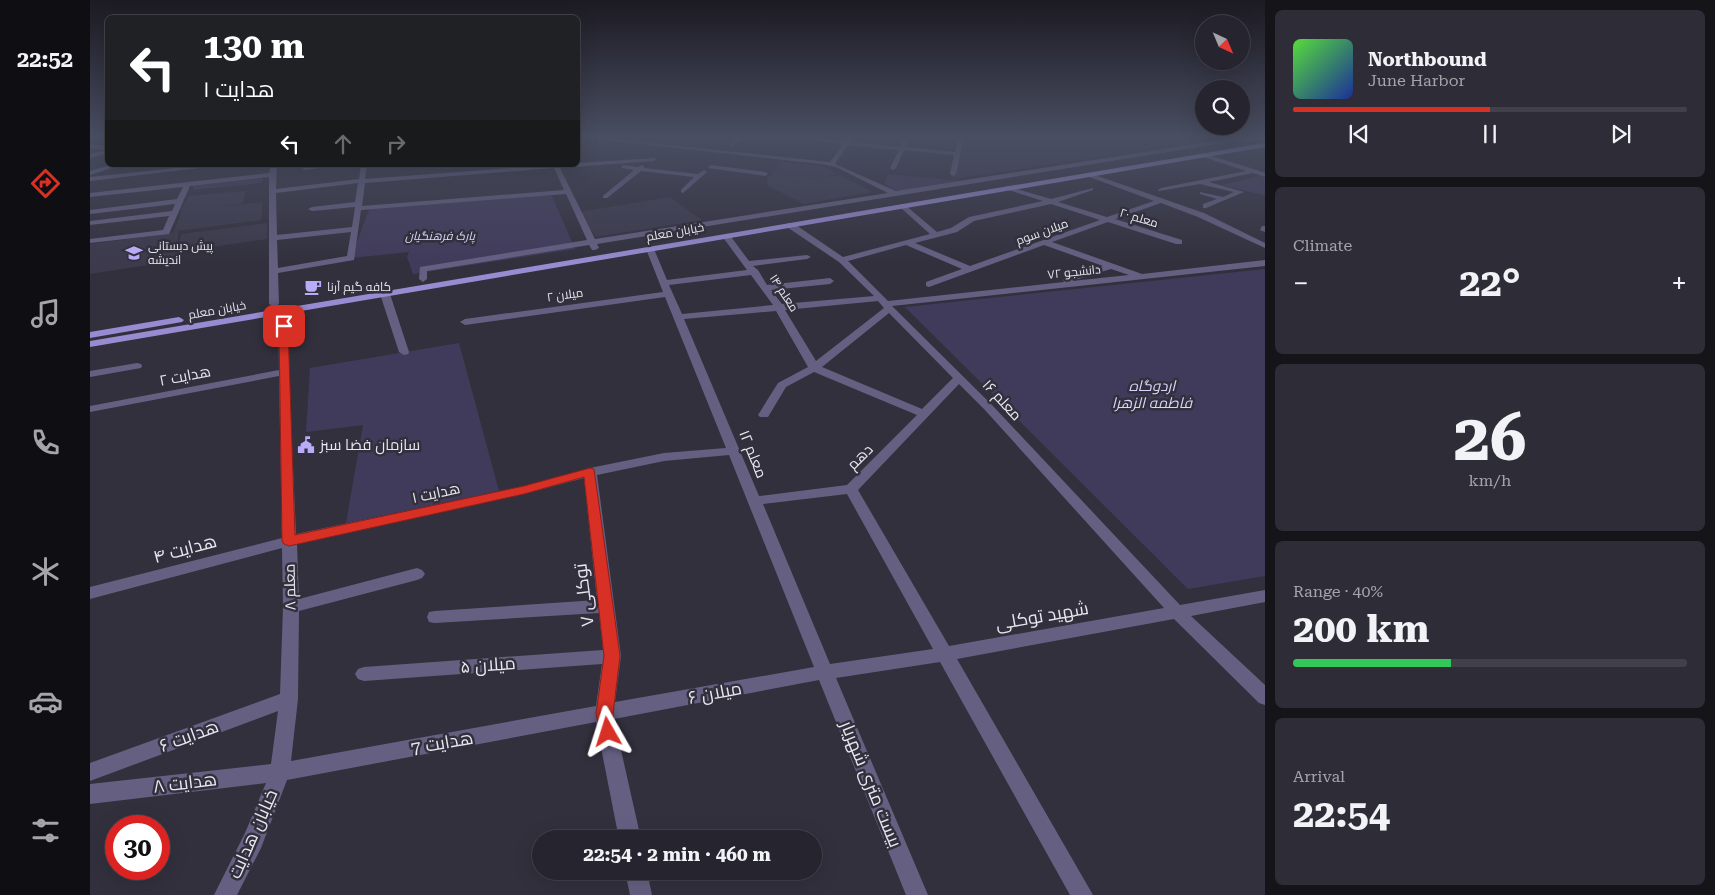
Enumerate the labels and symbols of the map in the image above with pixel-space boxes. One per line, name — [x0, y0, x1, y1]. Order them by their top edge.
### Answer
north arrow — [1195, 15, 1250, 70]
street label: معلم ۲۰ — [1118, 206, 1160, 231]
street label: میلان سوم — [1014, 216, 1070, 249]
street label: خیابان معلم — [645, 220, 705, 245]
park label: پارک فرهنگیان — [405, 229, 476, 244]
place label: پیش دبستانی اندیشه — [148, 239, 214, 267]
school or university icon: پیش دبستانی اندیشه — [124, 243, 144, 263]
street label: دانشجو ۷۲ — [1047, 262, 1102, 282]
street label: معلم ۱۴ — [766, 272, 801, 315]
cafe icon: کافه گیم آرنا — [303, 277, 323, 297]
place label: کافه گیم آرنا — [327, 280, 391, 295]
street label: میلان ۲ — [546, 286, 584, 304]
street label: خیابان معلم — [187, 298, 247, 323]
pin — [263, 305, 305, 347]
street label: هدایت ۲ — [158, 362, 212, 390]
street label: معلم ۱۶ — [978, 376, 1025, 425]
park label: اردوگاه فاطمه الزهرا — [1112, 377, 1193, 412]
street label: معلم ۱۲ — [734, 427, 771, 481]
public building icon: سازمان فضا سبز — [296, 435, 316, 455]
place label: سازمان فضا سبز — [319, 436, 420, 455]
street label: دهم — [843, 440, 877, 474]
street label: هدایت ۱ — [410, 479, 462, 507]
street label: هدایت ۴ — [151, 530, 219, 567]
street label: توکلی ۷ — [569, 562, 599, 628]
street label: معلم ۸ — [281, 563, 300, 611]
street label: شهید توکلی — [994, 597, 1090, 635]
street label: میلان ۵ — [460, 652, 516, 678]
street label: میلان ۶ — [686, 677, 744, 709]
position arrow — [581, 705, 633, 757]
street label: هدایت ۶ — [156, 715, 221, 756]
street label: بیست متری شهریار — [835, 716, 906, 851]
street label: هدایت 7 — [409, 727, 475, 758]
street label: هدایت ۸ — [152, 768, 218, 797]
street label: خیابان هدایت — [224, 786, 282, 882]
speed limit sign: 30 — [105, 815, 170, 880]

